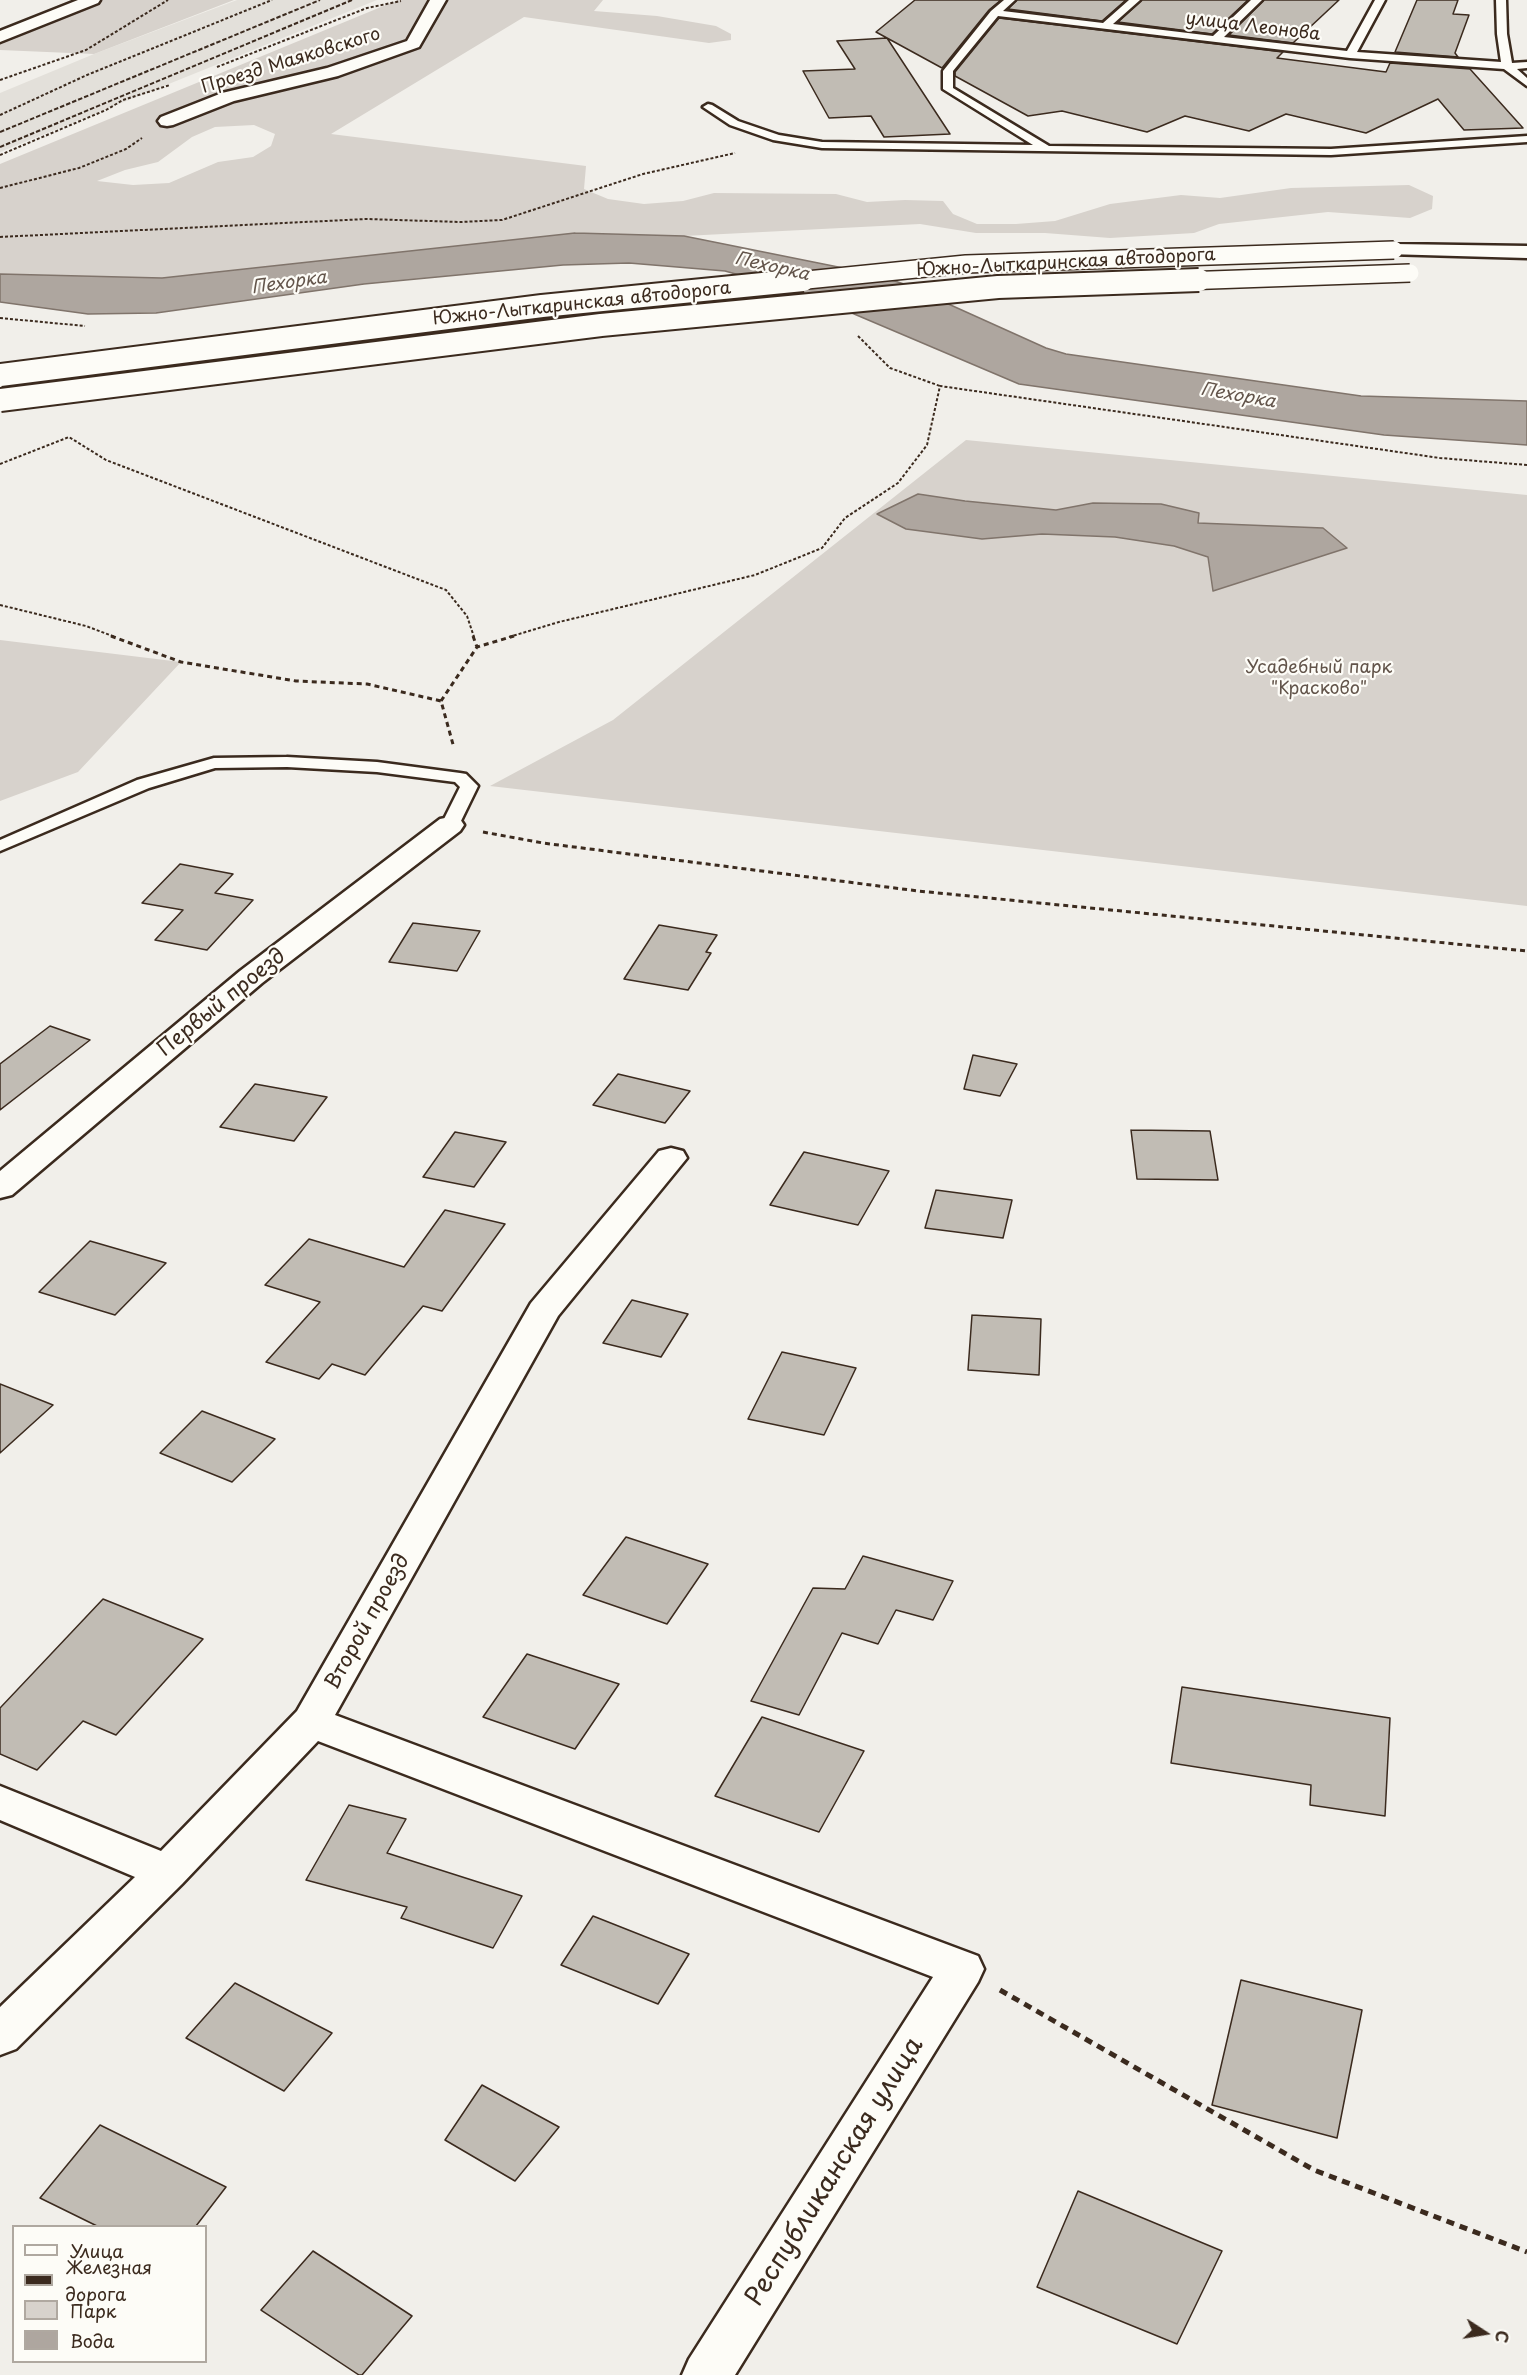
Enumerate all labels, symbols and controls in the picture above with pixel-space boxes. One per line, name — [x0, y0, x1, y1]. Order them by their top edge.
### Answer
street label: улица Леонова — [1184, 8, 1322, 46]
street label: Проезд Маяковского — [199, 23, 383, 99]
street label: Южно-Лыткаринская автодорога — [916, 244, 1216, 282]
water label: Пехорка — [733, 248, 811, 286]
water label: Пехорка — [250, 267, 328, 299]
street label: Южно-Лыткаринская автодорога — [432, 278, 732, 330]
water label: Пехорка — [1199, 379, 1277, 413]
park label: Усадебный парк "Красково" — [1246, 657, 1392, 700]
street label: Первый проезд — [153, 944, 291, 1062]
street label: Второй проезд — [320, 1550, 416, 1694]
street label: Республиканская улица — [739, 2032, 931, 2312]
legend — [12, 2225, 207, 2363]
text: Улица — [70, 2237, 124, 2264]
text: Железная дорога — [65, 2253, 152, 2307]
text: Парк — [70, 2297, 116, 2324]
north arrow — [1455, 2303, 1515, 2363]
text: Вода — [70, 2327, 115, 2354]
text: С — [1490, 2328, 1516, 2345]

